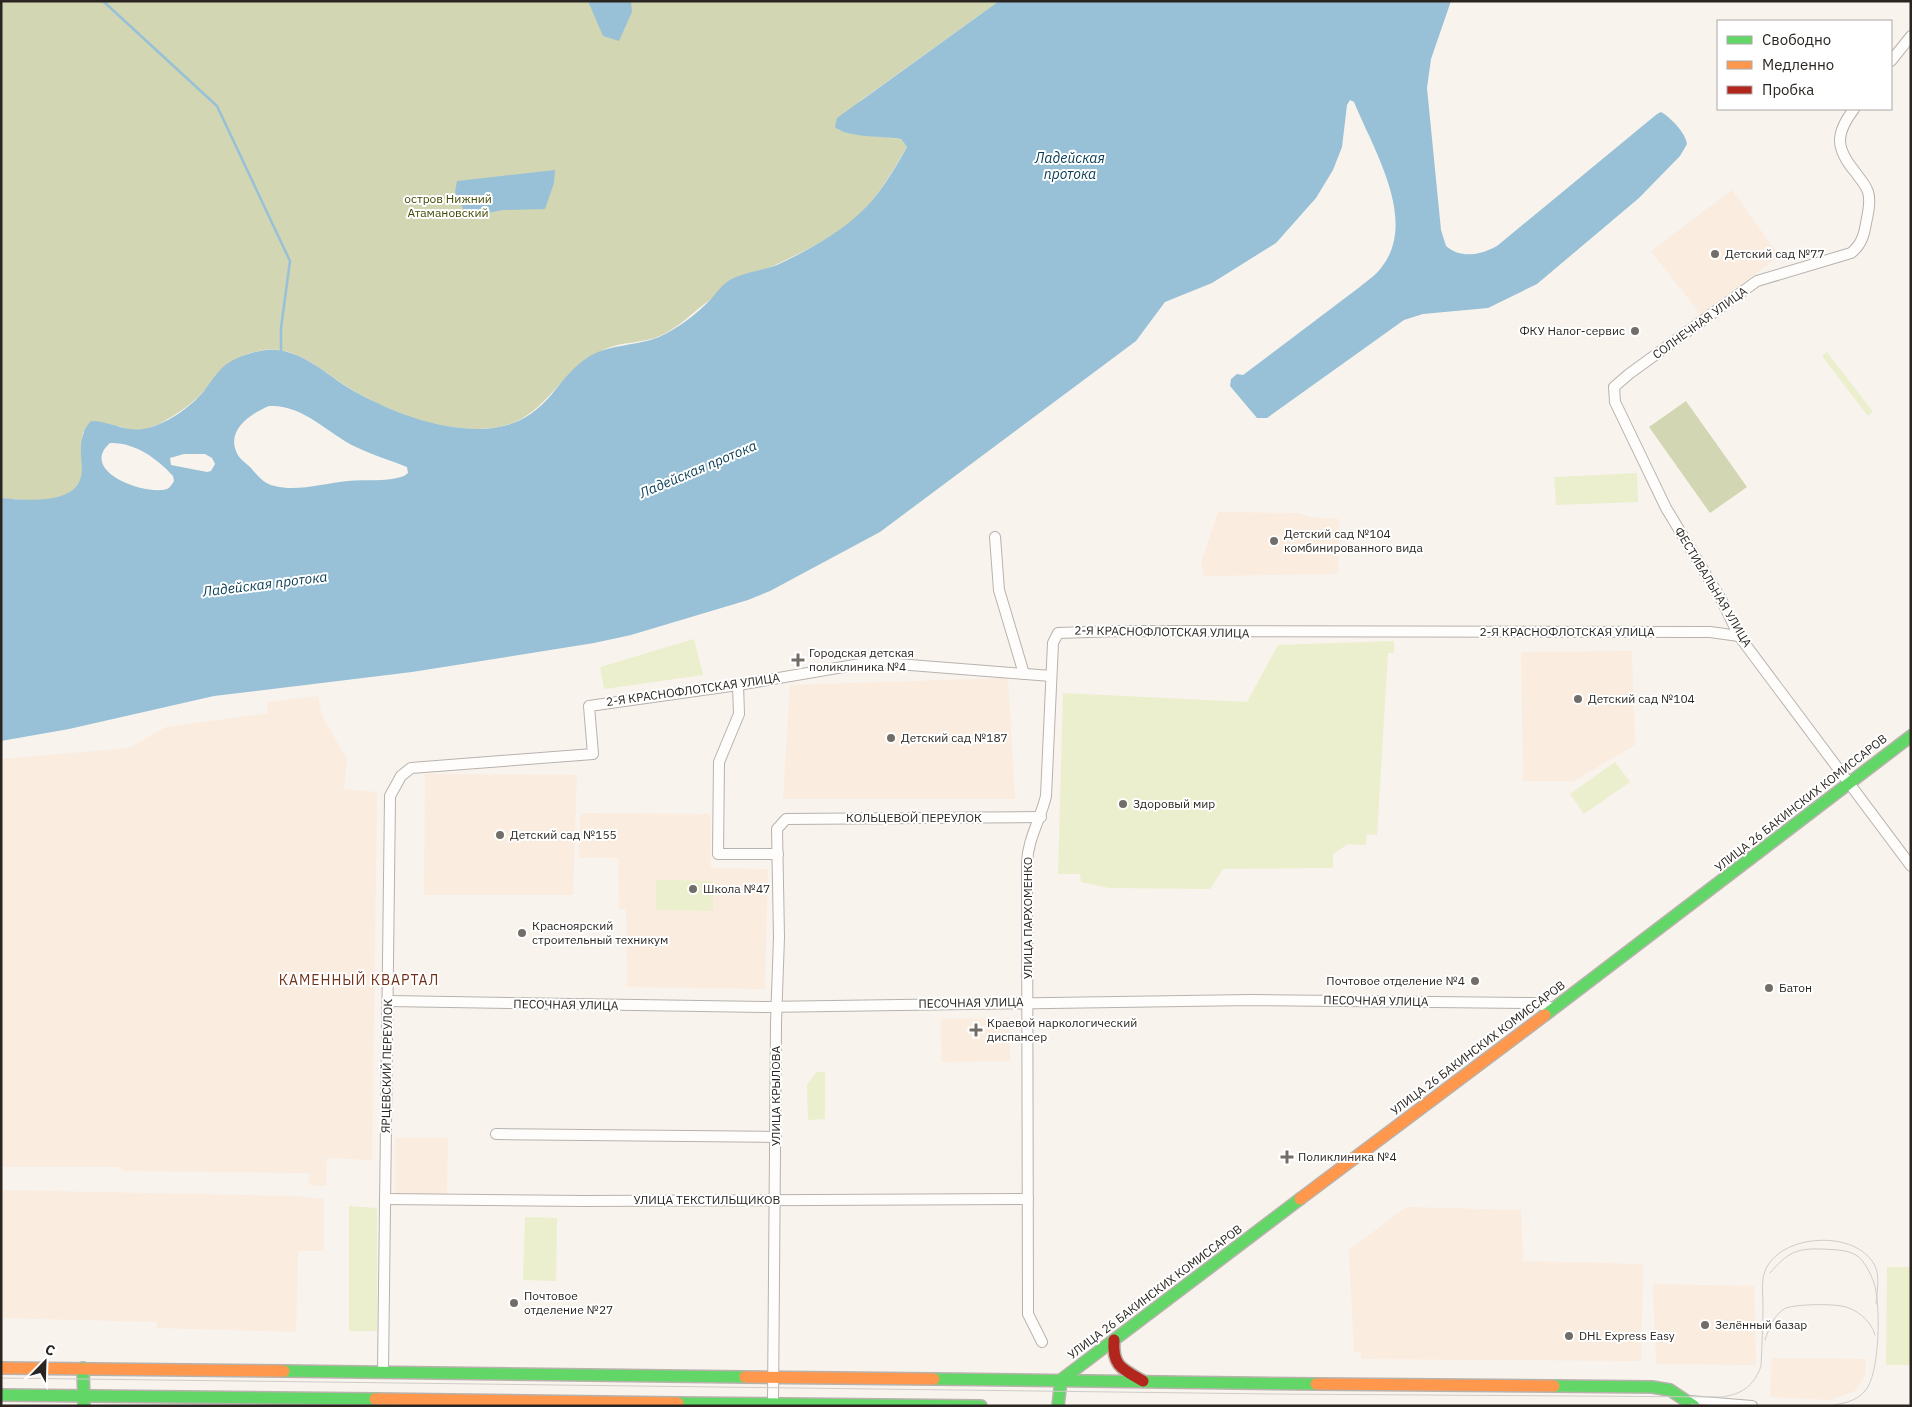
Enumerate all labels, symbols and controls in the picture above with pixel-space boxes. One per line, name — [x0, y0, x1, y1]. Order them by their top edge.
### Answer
legend — [1717, 20, 1892, 110]
text: Свободно — [1762, 30, 1831, 49]
text: Медленно — [1762, 55, 1834, 74]
text: Пробка — [1762, 80, 1814, 99]
water label: Ладейская протока — [1034, 149, 1105, 183]
park label: остров Нижний Атамановский — [404, 191, 492, 220]
place label: Детский сад №77 — [1725, 246, 1825, 261]
marker: Детский сад №77 — [1709, 248, 1721, 260]
street label: СОЛНЕЧНАЯ УЛИЦА — [1649, 283, 1750, 362]
place label: ФКУ Налог-сервис — [1519, 323, 1625, 338]
marker: ФКУ Налог-сервис — [1629, 325, 1641, 337]
water label: Ладейская протока — [636, 436, 759, 502]
street label: ФЕСТИВАЛЬНАЯ УЛИЦА — [1672, 524, 1755, 650]
place label: Детский сад №104 комбинированного вида — [1284, 526, 1423, 555]
marker: Детский сад №104 комбинированного вида — [1268, 535, 1280, 547]
water label: Ладейская протока — [201, 567, 328, 601]
street label: 2-Я КРАСНОФЛОТСКАЯ УЛИЦА — [1074, 622, 1250, 641]
street label: 2-Я КРАСНОФЛОТСКАЯ УЛИЦА — [1479, 624, 1655, 639]
place label: Городская детская поликлиника №4 — [809, 645, 914, 674]
marker: Городская детская поликлиника №4 — [791, 653, 805, 667]
street label: 2-Я КРАСНОФЛОТСКАЯ УЛИЦА — [605, 670, 781, 709]
place label: Детский сад №104 — [1588, 691, 1695, 706]
marker: Детский сад №104 — [1572, 693, 1584, 705]
place label: Детский сад №187 — [901, 730, 1008, 745]
street label: УЛИЦА 26 БАКИНСКИХ КОМИССАРОВ — [1712, 731, 1890, 875]
marker: Детский сад №187 — [885, 732, 897, 744]
place label: Здоровый мир — [1133, 796, 1215, 811]
marker: Здоровый мир — [1117, 798, 1129, 810]
street label: КОЛЬЦЕВОЙ ПЕРЕУЛОК — [846, 810, 982, 825]
place label: Детский сад №155 — [510, 827, 617, 842]
marker: Детский сад №155 — [494, 829, 506, 841]
street label: УЛИЦА ПАРХОМЕНКО — [1020, 857, 1035, 979]
place label: Школа №47 — [703, 881, 770, 896]
marker: Школа №47 — [687, 883, 699, 895]
place label: Красноярский строительный техникум — [532, 918, 668, 947]
marker: Красноярский строительный техникум — [516, 927, 528, 939]
district label: КАМЕННЫЙ КВАРТАЛ — [279, 970, 439, 989]
place label: Почтовое отделение №4 — [1326, 973, 1465, 988]
marker: Почтовое отделение №4 — [1469, 975, 1481, 987]
street label: УЛИЦА 26 БАКИНСКИХ КОМИССАРОВ — [1388, 977, 1568, 1118]
place label: Батон — [1779, 980, 1812, 995]
marker: Батон — [1763, 982, 1775, 994]
street label: ПЕСОЧНАЯ УЛИЦА — [1323, 992, 1429, 1009]
street label: ПЕСОЧНАЯ УЛИЦА — [918, 994, 1024, 1011]
street label: ПЕСОЧНАЯ УЛИЦА — [513, 996, 619, 1013]
street label: ЯРЦЕВСКИЙ ПЕРЕУЛОК — [378, 999, 395, 1133]
place label: Краевой наркологический диспансер — [987, 1015, 1137, 1044]
marker: Краевой наркологический диспансер — [969, 1023, 983, 1037]
street label: УЛИЦА КРЫЛОВА — [768, 1046, 783, 1146]
place label: Поликлиника №4 — [1298, 1149, 1397, 1164]
marker: Поликлиника №4 — [1280, 1150, 1294, 1164]
street label: УЛИЦА ТЕКСТИЛЬЩИКОВ — [634, 1192, 781, 1207]
street label: УЛИЦА 26 БАКИНСКИХ КОМИССАРОВ — [1065, 1221, 1245, 1362]
place label: Почтовое отделение №27 — [524, 1288, 613, 1317]
marker: Почтовое отделение №27 — [508, 1297, 520, 1309]
place label: Зелённый базар — [1715, 1317, 1807, 1332]
marker: Зелённый базар — [1699, 1319, 1711, 1331]
place label: DHL Express Easy — [1579, 1328, 1675, 1343]
marker: DHL Express Easy — [1563, 1330, 1575, 1342]
north arrow — [20, 1337, 70, 1387]
text: С — [42, 1340, 58, 1360]

